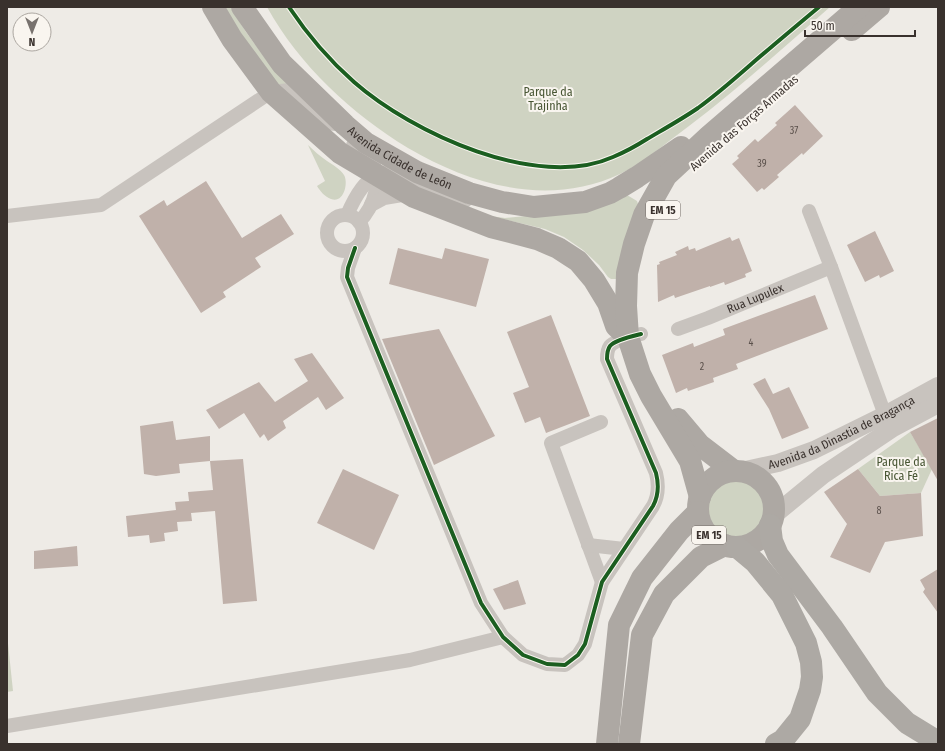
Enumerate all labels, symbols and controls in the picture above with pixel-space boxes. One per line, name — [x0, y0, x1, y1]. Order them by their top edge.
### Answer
north arrow — [12, 12, 52, 52]
scale bar — [805, 12, 915, 38]
text: 50 m — [811, 19, 835, 33]
text: N — [29, 35, 35, 48]
street label: Avenida das Forças Armadas — [687, 72, 801, 174]
park label: Parque da Trajinha — [523, 85, 573, 113]
street label: Avenida Cidade de León — [345, 124, 454, 192]
house number: 37 — [790, 125, 798, 137]
house number: 39 — [757, 158, 767, 170]
road number: EM 15 — [646, 201, 680, 219]
street label: Rua Lupulex — [725, 280, 786, 316]
house number: 4 — [749, 337, 754, 349]
house number: 2 — [700, 361, 705, 373]
street label: Avenida da Dinastia de Bragança — [767, 393, 917, 472]
park label: Parque da Rica Fé — [876, 455, 926, 483]
house number: 8 — [877, 505, 882, 517]
road number: EM 15 — [692, 526, 726, 544]

